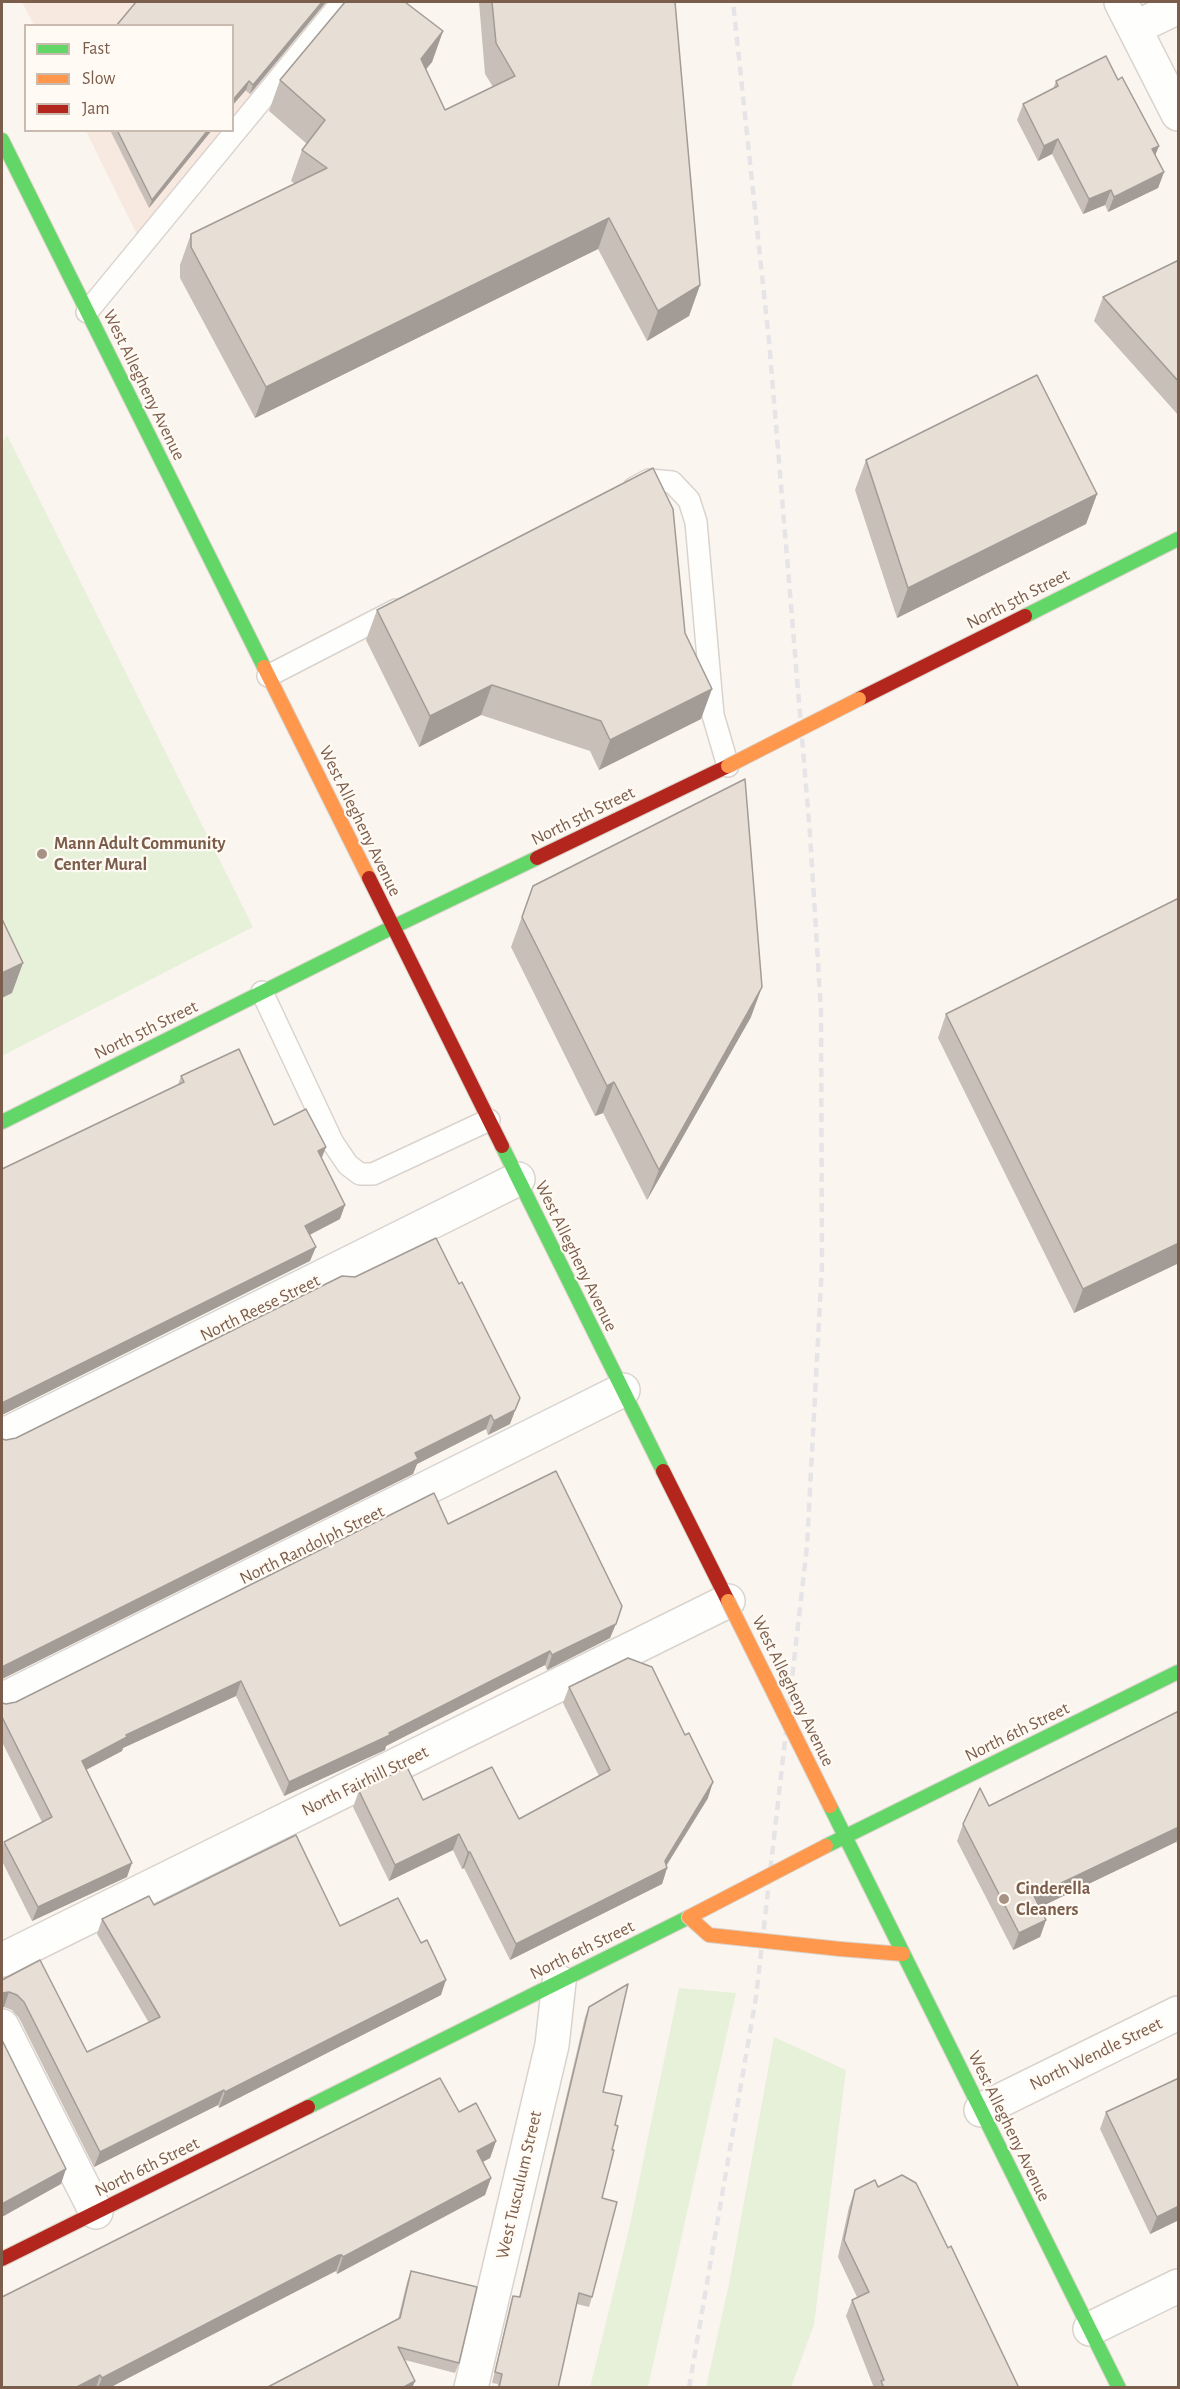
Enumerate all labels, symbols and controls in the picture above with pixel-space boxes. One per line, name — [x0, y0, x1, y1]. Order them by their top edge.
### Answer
legend — [24, 24, 234, 132]
text: Fast — [82, 40, 110, 58]
text: Slow — [82, 70, 115, 88]
text: Jam — [82, 100, 110, 118]
street label: West Allegheny Avenue — [98, 306, 190, 464]
street label: North 5th Street — [963, 564, 1073, 634]
street label: West Allegheny Avenue — [314, 742, 406, 900]
street label: North 5th Street — [528, 782, 638, 850]
place label: Mann Adult Community Center Mural — [54, 833, 226, 876]
marker: Mann Adult Community Center Mural — [35, 847, 49, 861]
street label: North 5th Street — [91, 996, 201, 1064]
street label: West Allegheny Avenue — [530, 1177, 622, 1335]
street label: North Reese Street — [197, 1270, 323, 1346]
street label: North Randolph Street — [236, 1501, 388, 1589]
street label: West Allegheny Avenue — [747, 1612, 839, 1770]
street label: North 6th Street — [961, 1697, 1073, 1767]
street label: North Fairhill Street — [298, 1741, 432, 1821]
place label: Cinderella Cleaners — [1016, 1878, 1090, 1920]
marker: Cinderella Cleaners — [997, 1892, 1011, 1906]
street label: North 6th Street — [526, 1915, 638, 1985]
street label: North Wendle Street — [1026, 2013, 1166, 2095]
street label: West Allegheny Avenue — [963, 2047, 1055, 2205]
street label: West Tusculum Street — [491, 2109, 547, 2261]
street label: North 6th Street — [91, 2132, 203, 2202]

